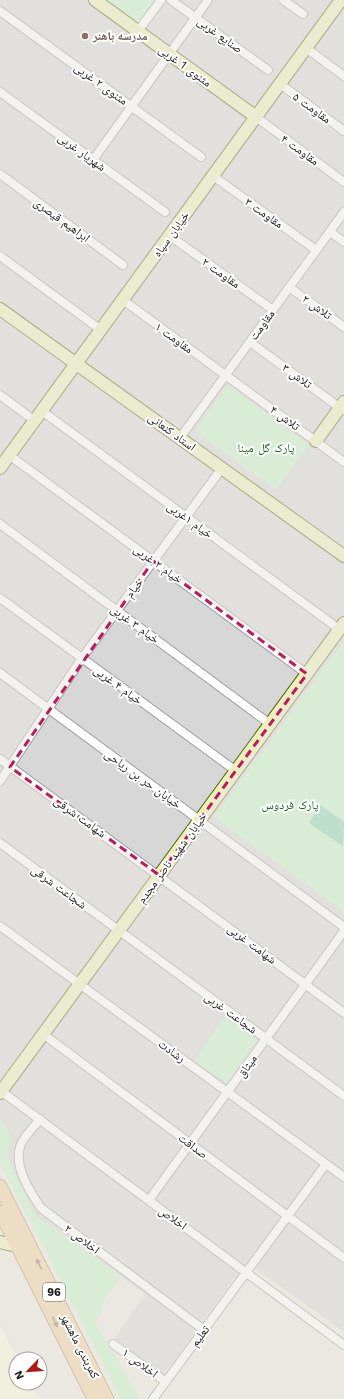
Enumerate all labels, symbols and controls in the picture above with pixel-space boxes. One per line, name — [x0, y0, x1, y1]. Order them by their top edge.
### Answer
street label: صنایع غربی — [194, 14, 245, 56]
place label: مدرسه باهنر — [92, 29, 148, 43]
marker: مدرسه باهنر — [80, 31, 90, 41]
street label: مثنوی 1 غربی — [156, 42, 214, 90]
street label: مثنوی ۲ غربی — [71, 60, 130, 108]
street label: مقاومت ۵ — [290, 90, 334, 126]
street label: شهریار غربی — [55, 130, 109, 174]
street label: مقاومت ۴ — [278, 132, 322, 168]
street label: ابراهیم قیصری — [31, 195, 93, 246]
street label: مقاومت ۳ — [242, 195, 286, 231]
street label: خیابان سپاه — [150, 208, 193, 260]
street label: مقاومت ۲ — [199, 255, 243, 291]
street label: تلاش ۲ — [300, 292, 335, 323]
street label: مقاومت — [246, 307, 278, 343]
street label: مقاومت ۱ — [152, 320, 196, 356]
street label: تلاش ۳ — [280, 361, 315, 392]
street label: تلاش ۴ — [268, 403, 303, 434]
street label: استاد کنعانی — [146, 410, 199, 454]
park label: پارک گل مینا — [237, 441, 295, 455]
street label: خیام ۱غربی — [164, 499, 216, 542]
street label: خیام ۲ غربی — [131, 541, 185, 587]
street label: خیام — [122, 575, 146, 601]
street label: خیام ۳ غربی — [107, 602, 162, 647]
street label: خیام ۴ غربی — [90, 663, 145, 708]
street label: خیابان حر بن ریاحی — [102, 747, 184, 812]
street label: شهامت شرقی — [51, 793, 109, 841]
park label: پارک فردوس — [261, 798, 319, 812]
street label: خیابان شهید ناصر مجدم — [134, 810, 211, 907]
street label: شجاعت شرقی — [29, 862, 89, 912]
street label: شهامت غربی — [225, 921, 279, 967]
street label: شجاعت غربی — [202, 989, 260, 1037]
street label: رشادت — [156, 1037, 188, 1066]
street label: میثاق — [234, 1052, 260, 1080]
street label: صداقت — [176, 1131, 210, 1161]
street label: اخلاص — [156, 1203, 190, 1233]
street label: اخلاص ۲ — [62, 1221, 102, 1257]
one-way arrow — [36, 1258, 42, 1270]
road number: 96 — [43, 1283, 65, 1301]
street label: کمربندی ماهشهر — [57, 1310, 102, 1381]
one-way arrow — [52, 1316, 58, 1327]
street label: تعلیم — [188, 1322, 213, 1350]
street label: اخلاص ۱ — [120, 1345, 161, 1381]
north arrow — [8, 1351, 48, 1391]
text: N — [12, 1369, 27, 1381]

